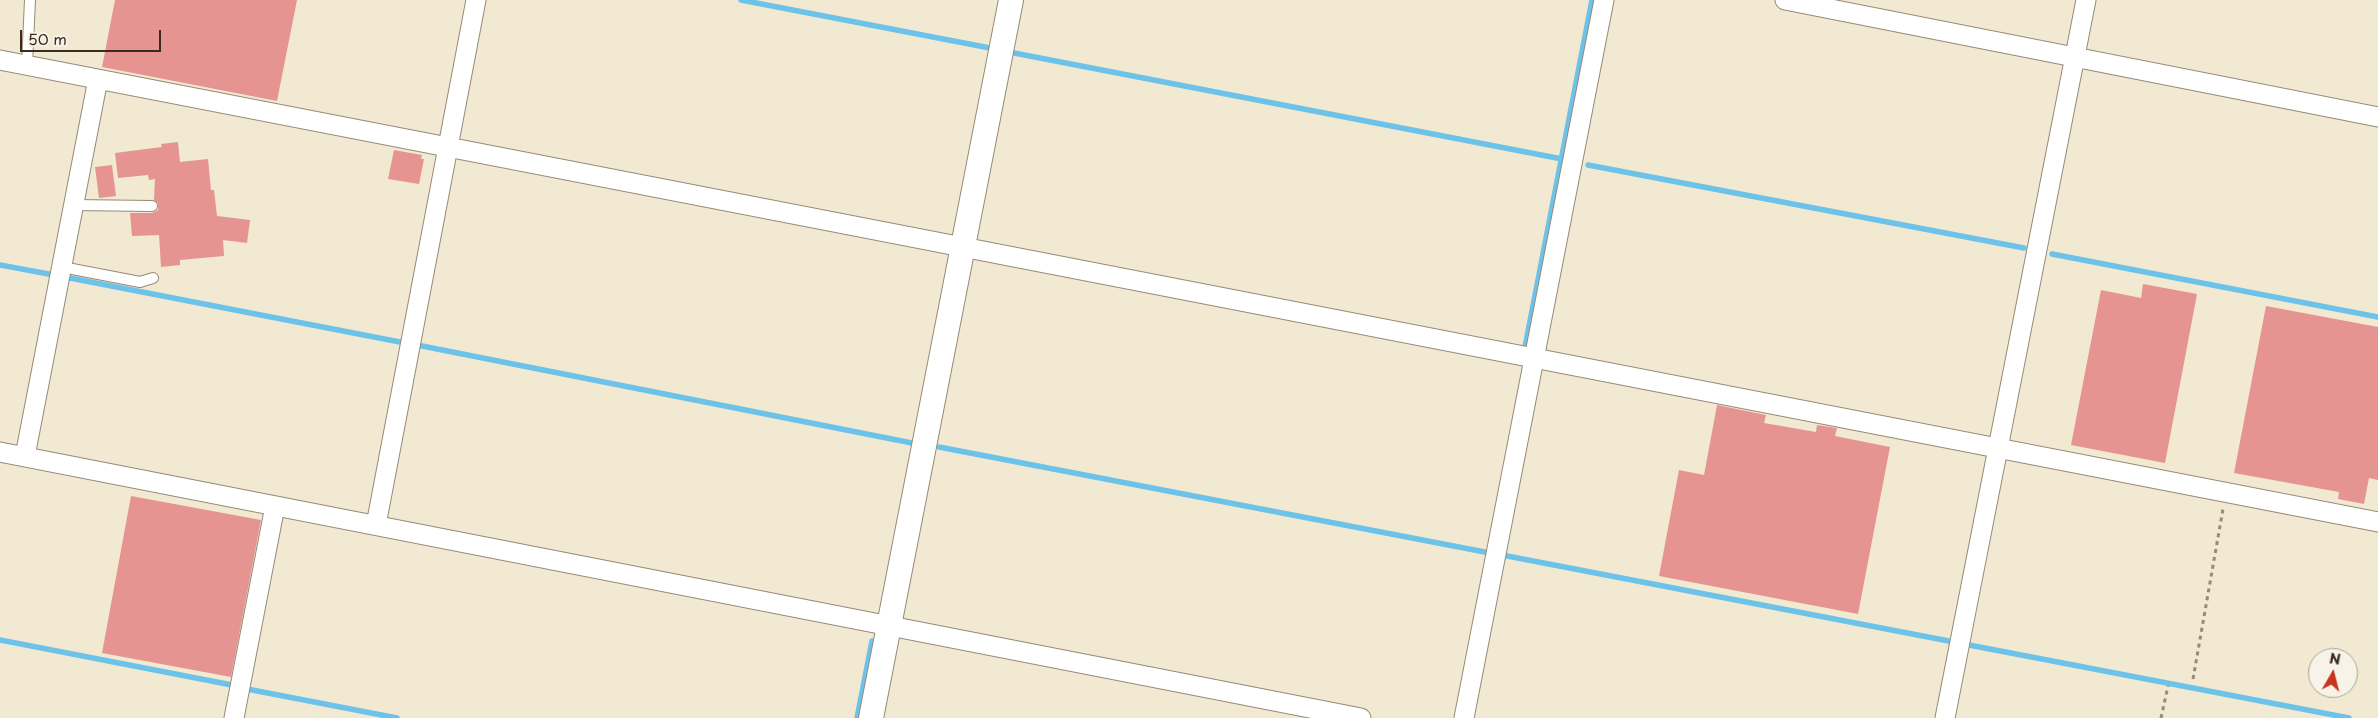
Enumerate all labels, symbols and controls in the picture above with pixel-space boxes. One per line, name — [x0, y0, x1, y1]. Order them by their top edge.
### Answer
scale bar — [22, 20, 164, 52]
text: 50 m — [28, 27, 67, 50]
text: N — [2328, 647, 2342, 670]
north arrow — [2308, 648, 2358, 698]

